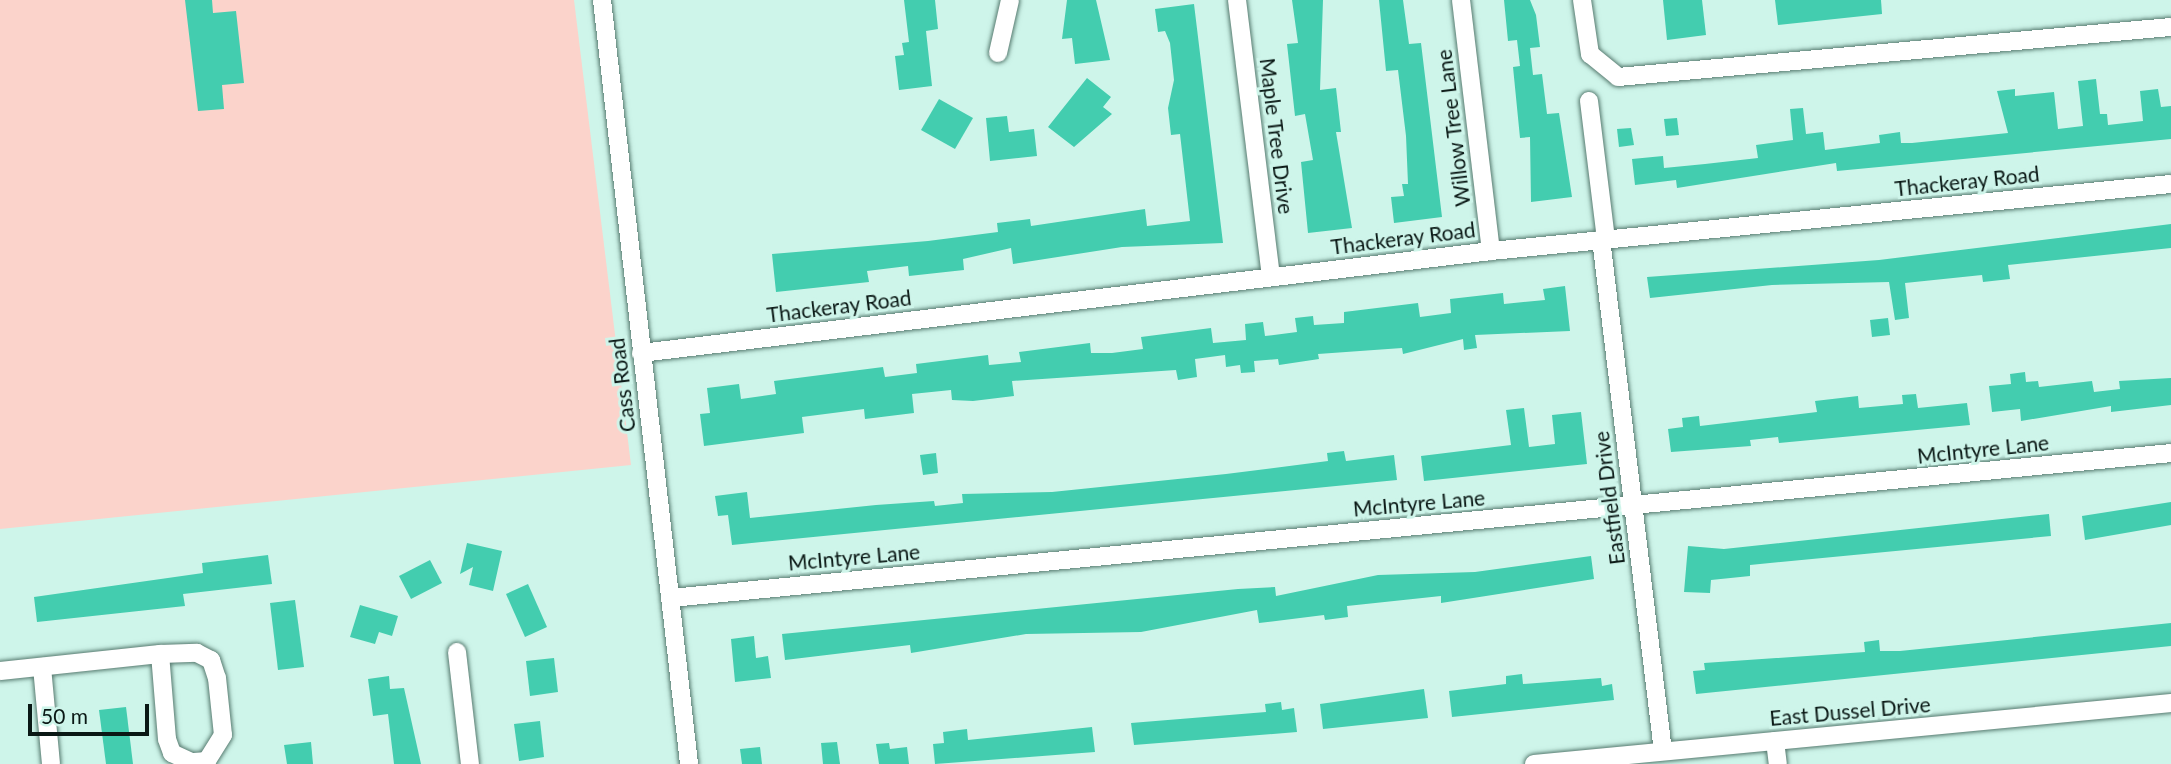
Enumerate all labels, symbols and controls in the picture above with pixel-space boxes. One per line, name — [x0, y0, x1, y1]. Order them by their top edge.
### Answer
street label: Willow Tree Lane — [1431, 47, 1475, 209]
street label: Maple Tree Drive — [1255, 56, 1299, 216]
street label: Thackeray Road — [1893, 161, 2041, 201]
street label: Thackeray Road — [1329, 217, 1477, 259]
street label: Thackeray Road — [765, 285, 913, 327]
street label: Cass Road — [604, 337, 640, 433]
street label: Eastfield Drive — [1588, 430, 1630, 566]
street label: McIntyre Lane — [1916, 430, 2050, 468]
street label: McIntyre Lane — [1352, 485, 1486, 521]
street label: McIntyre Lane — [787, 539, 921, 575]
scale bar — [32, 690, 152, 734]
street label: East Dussel Drive — [1768, 691, 1932, 731]
text: 50 m — [41, 703, 88, 728]

